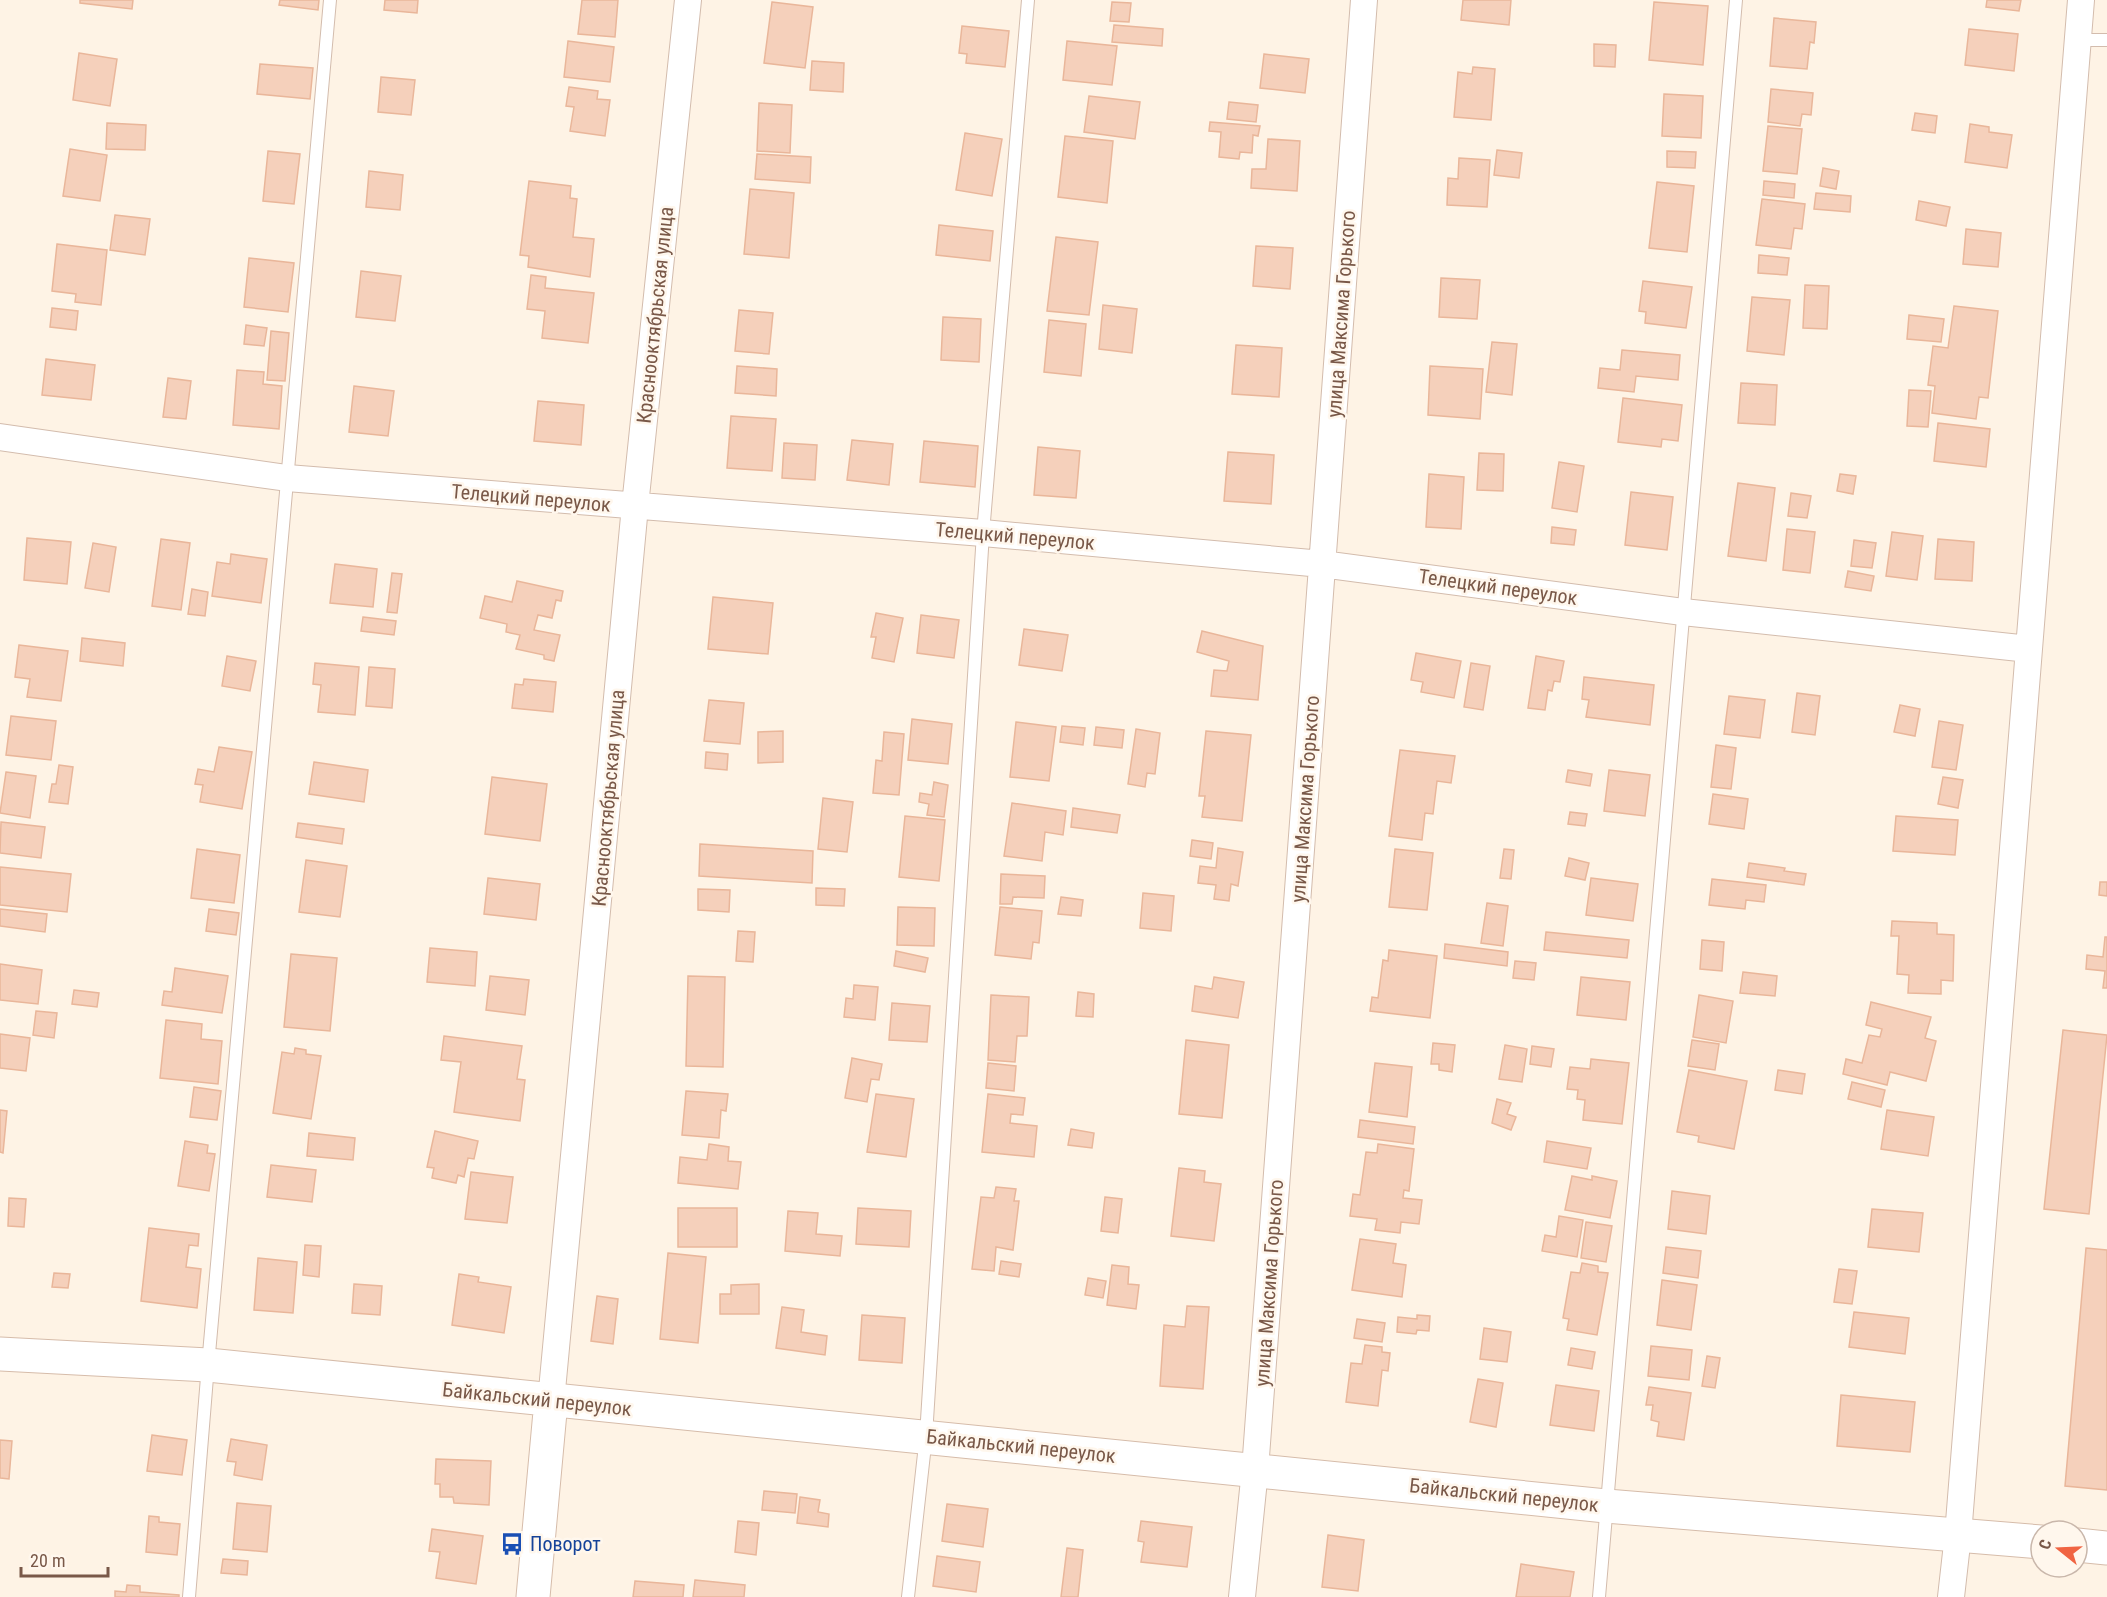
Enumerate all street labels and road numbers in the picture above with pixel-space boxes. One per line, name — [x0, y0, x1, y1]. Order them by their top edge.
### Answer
street label: Краснооктябрьская улица — [632, 205, 678, 425]
street label: улица Максима Горького — [1322, 210, 1360, 418]
street label: Телецкий переулок — [450, 479, 612, 517]
street label: Телецкий переулок — [934, 517, 1096, 555]
street label: Телецкий переулок — [1417, 564, 1579, 610]
street label: Краснооктябрьская улица — [587, 689, 629, 907]
street label: улица Максима Горького — [1286, 695, 1324, 903]
street label: улица Максима Горького — [1250, 1179, 1288, 1387]
street label: Байкальский переулок — [441, 1377, 633, 1421]
street label: Байкальский переулок — [925, 1424, 1117, 1468]
street label: Байкальский переулок — [1408, 1473, 1600, 1517]

